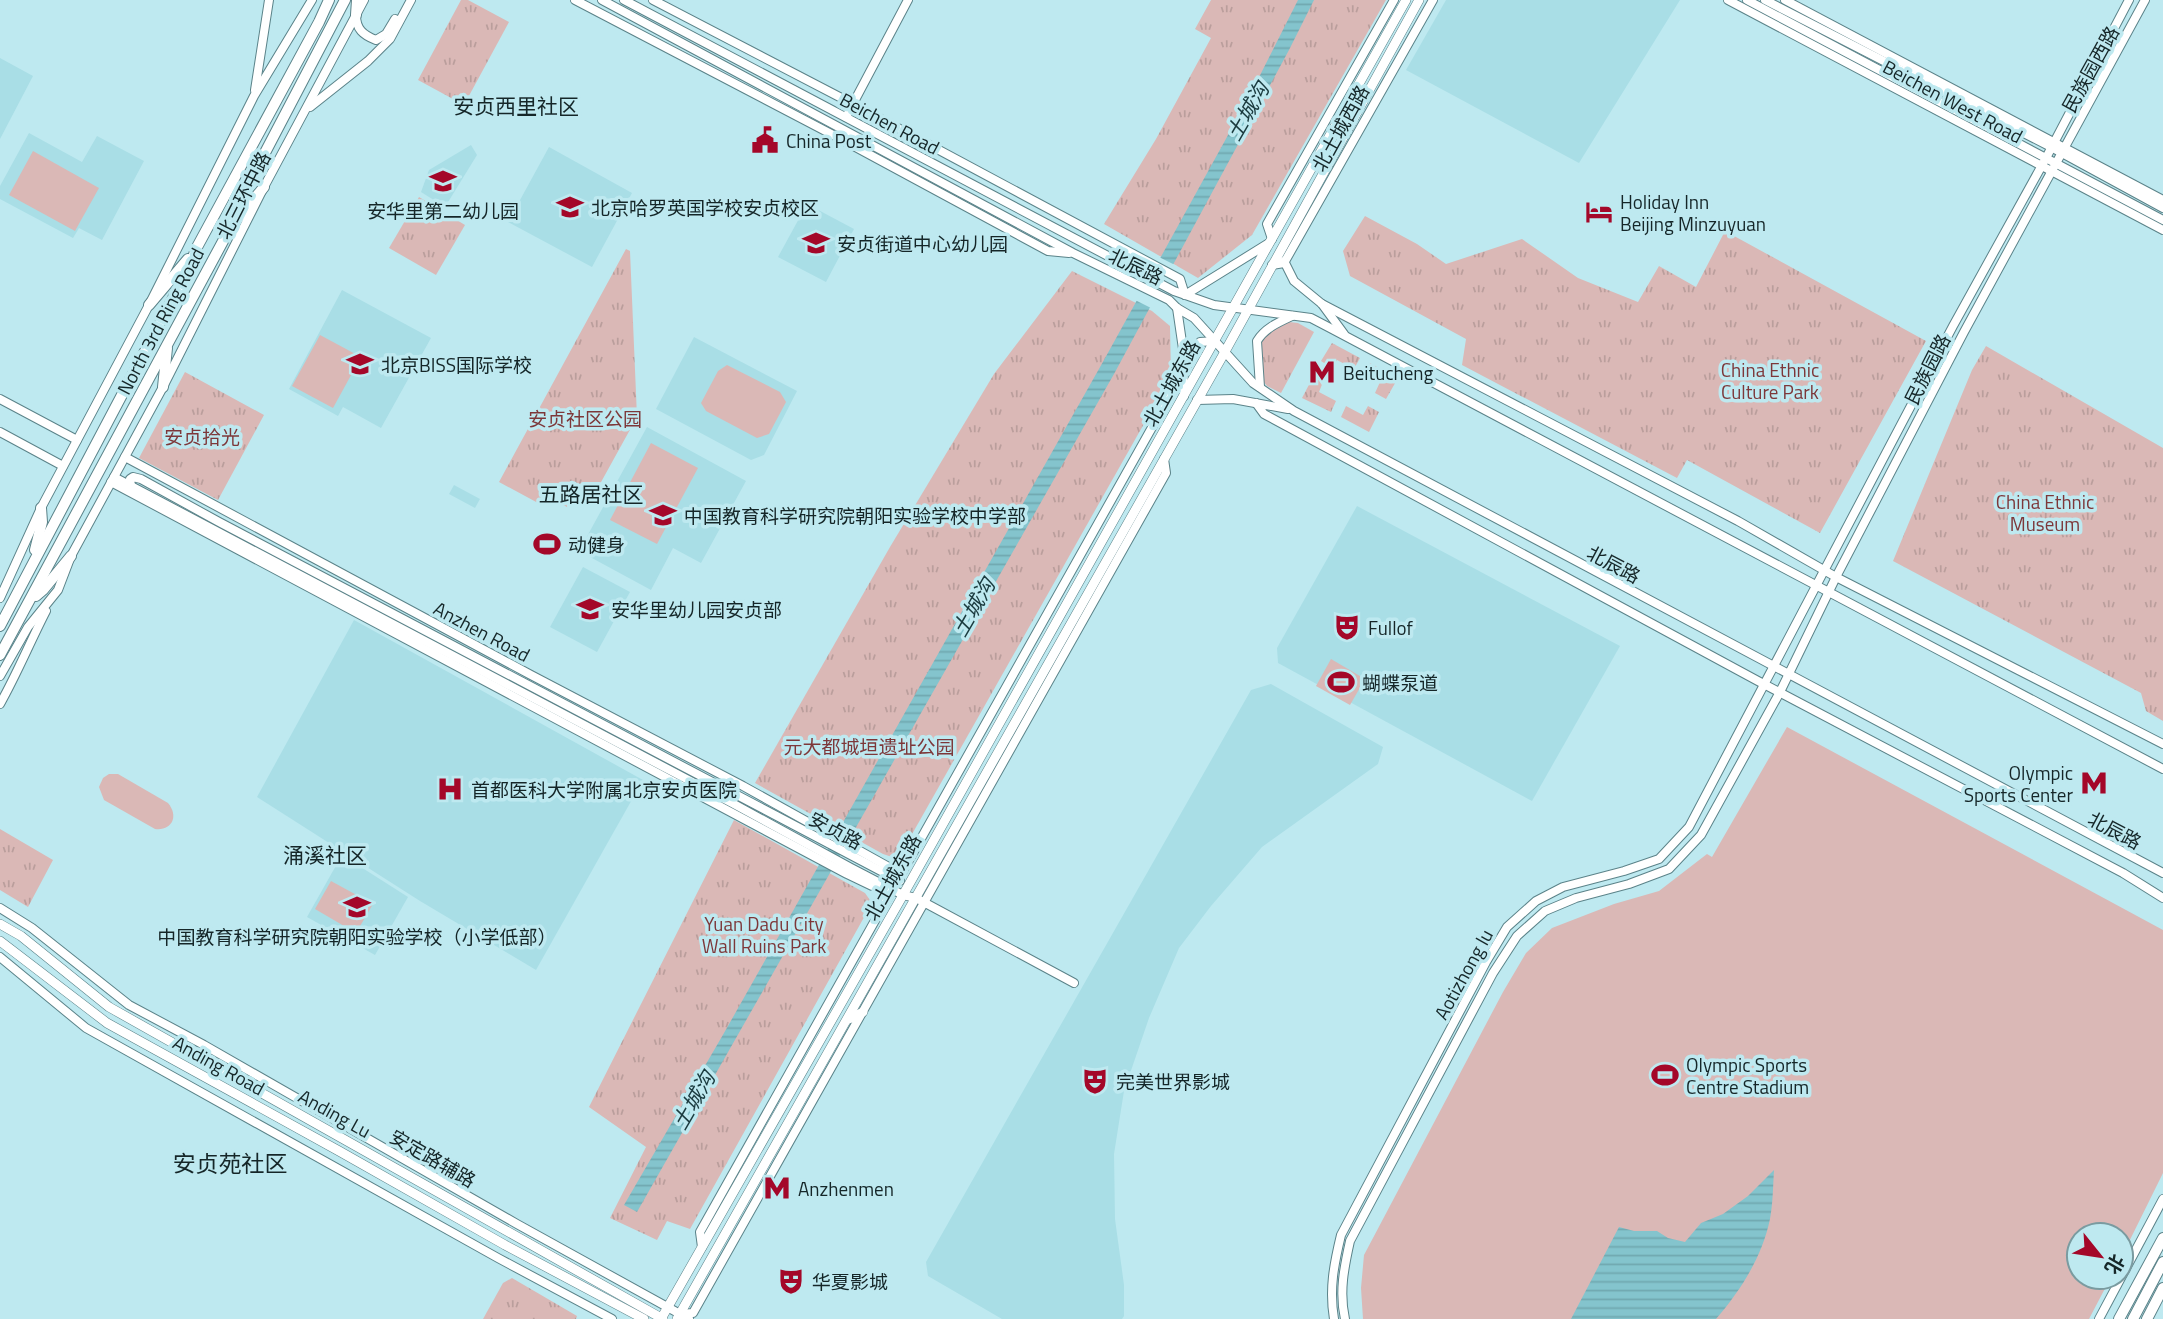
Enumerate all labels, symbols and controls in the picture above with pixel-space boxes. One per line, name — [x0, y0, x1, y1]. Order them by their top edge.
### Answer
street label: 民族园西路 — [2054, 20, 2126, 118]
street label: Beichen West Road — [1878, 52, 2028, 150]
water label: 土城沟 — [1217, 74, 1278, 146]
street label: 北土城西路 — [1304, 79, 1376, 177]
street label: Beichen Road — [835, 85, 945, 161]
district label: 安贞西里社区 — [453, 90, 579, 122]
public building icon: China Post — [750, 125, 780, 155]
place label: China Post — [786, 126, 872, 155]
street label: 北三环中路 — [209, 146, 277, 244]
school or university icon: 安华里第二幼儿园 — [428, 166, 458, 196]
place label: Holiday Inn Beijing Minzuyuan — [1620, 187, 1766, 238]
school or university icon: 北京哈罗英国学校安贞校区 — [555, 192, 585, 222]
place label: 北京哈罗英国学校安贞校区 — [591, 193, 819, 222]
place label: 安华里第二幼儿园 — [367, 196, 519, 225]
hotel icon: Holiday Inn Beijing Minzuyuan — [1584, 197, 1614, 227]
school or university icon: 安贞街道中心幼儿园 — [801, 228, 831, 258]
place label: 安贞街道中心幼儿园 — [837, 229, 1008, 258]
street label: 北辰路 — [1104, 240, 1168, 292]
street label: North 3rd Ring Road — [109, 242, 211, 400]
street label: 民族园路 — [1897, 329, 1957, 409]
street label: 北土城东路 — [1135, 334, 1207, 432]
school or university icon: 北京BISS国际学校 — [345, 349, 375, 379]
place label: 北京BISS国际学校 — [381, 350, 532, 379]
park label: China Ethnic Culture Park — [1721, 355, 1819, 406]
metro station icon: Beitucheng — [1307, 357, 1337, 387]
place label: Beitucheng — [1343, 358, 1434, 387]
park label: 安贞社区公园 — [528, 404, 642, 433]
park label: 安贞拾光 — [164, 422, 240, 451]
district label: 五路居社区 — [539, 478, 644, 510]
park label: China Ethnic Museum — [1996, 487, 2094, 538]
school or university icon: 中国教育科学研究院朝阳实验学校中学部 — [648, 500, 678, 530]
place label: 中国教育科学研究院朝阳实验学校中学部 — [684, 501, 1026, 530]
sports icon: 动健身 — [532, 529, 562, 559]
place label: 动健身 — [568, 530, 625, 559]
street label: 北辰路 — [1582, 538, 1646, 590]
water label: 土城沟 — [943, 570, 1004, 642]
street label: Anzhen Road — [429, 593, 535, 669]
school or university icon: 安华里幼儿园安贞部 — [575, 594, 605, 624]
place label: 安华里幼儿园安贞部 — [611, 595, 782, 624]
theatre icon: Fullof — [1332, 612, 1362, 642]
place label: Fullof — [1368, 613, 1414, 642]
sports icon: 蝴蝶泵道 — [1326, 667, 1356, 697]
place label: 蝴蝶泵道 — [1362, 668, 1438, 697]
park label: 元大都城垣遗址公园 — [783, 732, 955, 761]
place label: Olympic Sports Center — [1964, 758, 2073, 809]
metro station icon: Olympic Sports Center — [2079, 768, 2109, 798]
hospital icon: 首都医科大学附属北京安贞医院 — [435, 774, 465, 804]
place label: 首都医科大学附属北京安贞医院 — [471, 775, 737, 804]
street label: 安贞路 — [804, 804, 868, 856]
street label: 北辰路 — [2083, 804, 2147, 856]
street label: 北土城东路 — [856, 828, 928, 926]
district label: 涌溪社区 — [283, 839, 367, 871]
school or university icon: 中国教育科学研究院朝阳实验学校（小学低部） — [342, 892, 372, 922]
park label: Yuan Dadu City Wall Ruins Park — [702, 909, 826, 960]
place label: 中国教育科学研究院朝阳实验学校（小学低部） — [157, 922, 557, 951]
street label: Aotizhong lu — [1426, 923, 1500, 1025]
street label: Anding Road — [168, 1028, 270, 1102]
place label: Olympic Sports Centre Stadium — [1686, 1050, 1809, 1101]
sports icon: Olympic Sports Centre Stadium — [1650, 1060, 1680, 1090]
water label: 土城沟 — [663, 1063, 724, 1135]
theatre icon: 完美世界影城 — [1080, 1066, 1110, 1096]
place label: 完美世界影城 — [1116, 1067, 1230, 1096]
street label: Anding Lu — [293, 1081, 377, 1145]
street label: 安定路辅路 — [385, 1122, 481, 1194]
district label: 安贞苑社区 — [173, 1146, 288, 1181]
metro station icon: Anzhenmen — [762, 1173, 792, 1203]
place label: Anzhenmen — [798, 1174, 894, 1203]
north arrow — [2065, 1221, 2135, 1291]
text: 北 — [2098, 1249, 2132, 1280]
theatre icon: 华夏影城 — [776, 1266, 806, 1296]
place label: 华夏影城 — [812, 1267, 888, 1296]

